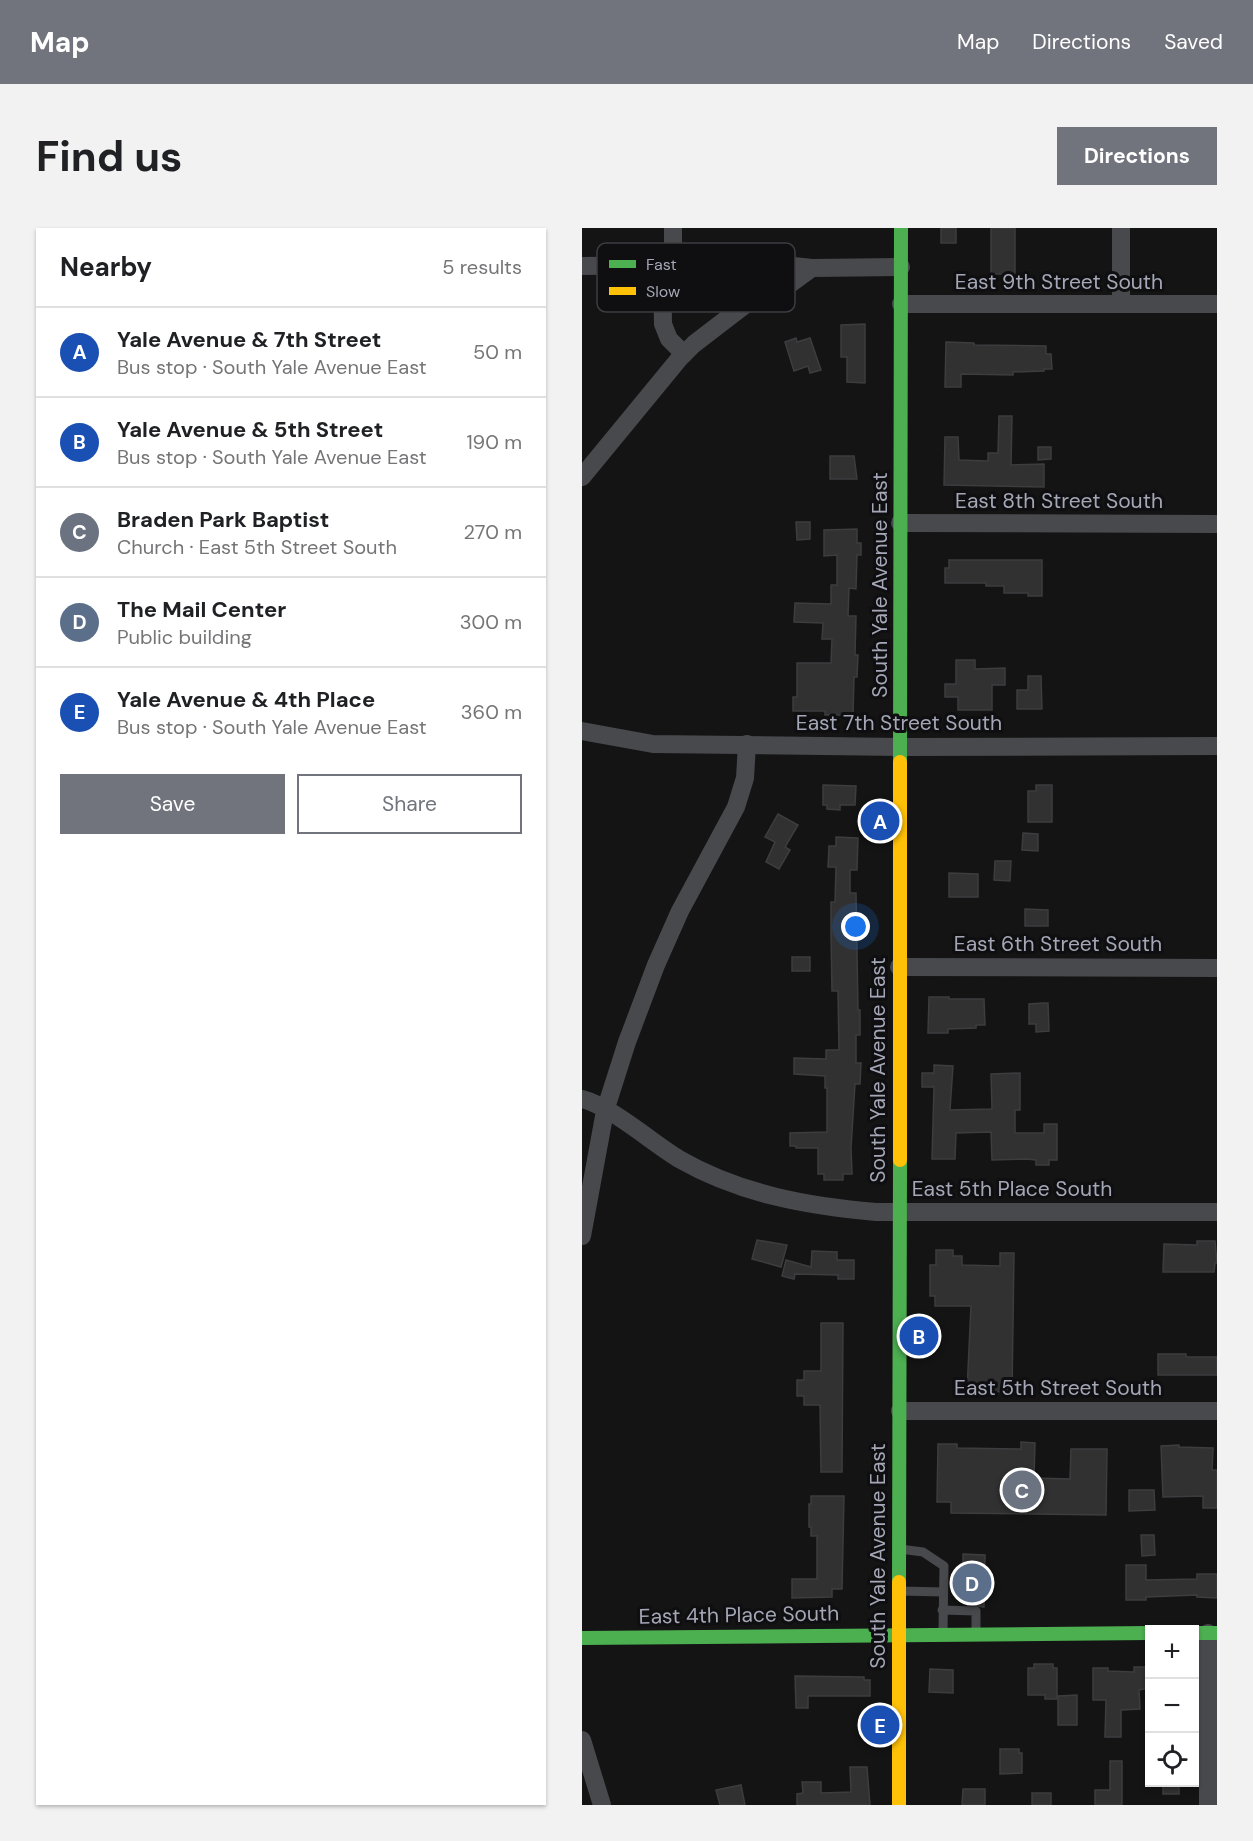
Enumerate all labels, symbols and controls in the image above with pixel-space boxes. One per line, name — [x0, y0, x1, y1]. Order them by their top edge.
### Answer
text: Map — [30, 24, 90, 61]
text: Map — [957, 28, 999, 56]
text: Directions — [1032, 28, 1131, 56]
text: Saved — [1164, 28, 1223, 56]
button: Directions — [1057, 127, 1217, 185]
text: Find us — [36, 129, 182, 184]
legend — [597, 243, 795, 312]
text: Nearby — [60, 250, 152, 284]
text: 5 results — [442, 254, 522, 280]
text: Fast — [646, 254, 677, 275]
street label: East 9th Street South — [955, 268, 1163, 296]
text: Slow — [646, 281, 680, 302]
text: Yale Avenue & 7th Street — [117, 325, 381, 354]
text: A — [72, 339, 87, 365]
text: 50 m — [473, 339, 522, 365]
text: Bus stop · South Yale Avenue East — [117, 354, 427, 380]
text: Yale Avenue & 5th Street — [117, 415, 383, 444]
text: B — [73, 429, 86, 455]
text: 190 m — [466, 429, 522, 455]
text: Bus stop · South Yale Avenue East — [117, 444, 427, 470]
street label: South Yale Avenue East — [866, 472, 894, 698]
street label: East 8th Street South — [955, 487, 1163, 515]
text: Braden Park Baptist — [117, 505, 329, 534]
text: C — [72, 519, 87, 545]
text: 270 m — [464, 519, 522, 545]
text: Church · East 5th Street South — [117, 534, 397, 560]
text: The Mail Center — [117, 595, 286, 624]
text: D — [72, 609, 87, 635]
text: 300 m — [460, 609, 522, 635]
text: Public building — [117, 624, 252, 650]
text: Yale Avenue & 4th Place — [117, 685, 375, 714]
text: E — [74, 699, 85, 725]
text: 360 m — [461, 699, 522, 725]
street label: East 7th Street South — [796, 709, 1002, 737]
text: Bus stop · South Yale Avenue East — [117, 714, 427, 740]
button: Save — [60, 774, 285, 834]
button: Share — [297, 774, 522, 834]
pin: A — [860, 798, 900, 844]
your location — [841, 912, 870, 941]
street label: East 6th Street South — [954, 930, 1162, 958]
street label: South Yale Avenue East — [864, 957, 892, 1183]
street label: East 5th Place South — [912, 1175, 1112, 1203]
pin: B — [900, 1314, 938, 1358]
street label: East 5th Street South — [954, 1374, 1162, 1402]
street label: South Yale Avenue East — [864, 1443, 892, 1669]
pin: C — [1002, 1468, 1042, 1512]
pin: D — [952, 1560, 992, 1606]
street label: East 4th Place South — [638, 1599, 840, 1631]
map controls — [1145, 1625, 1199, 1787]
button: + — [1145, 1625, 1199, 1679]
button: − — [1145, 1679, 1199, 1733]
pin: E — [860, 1702, 900, 1748]
button: locate — [1145, 1733, 1199, 1787]

